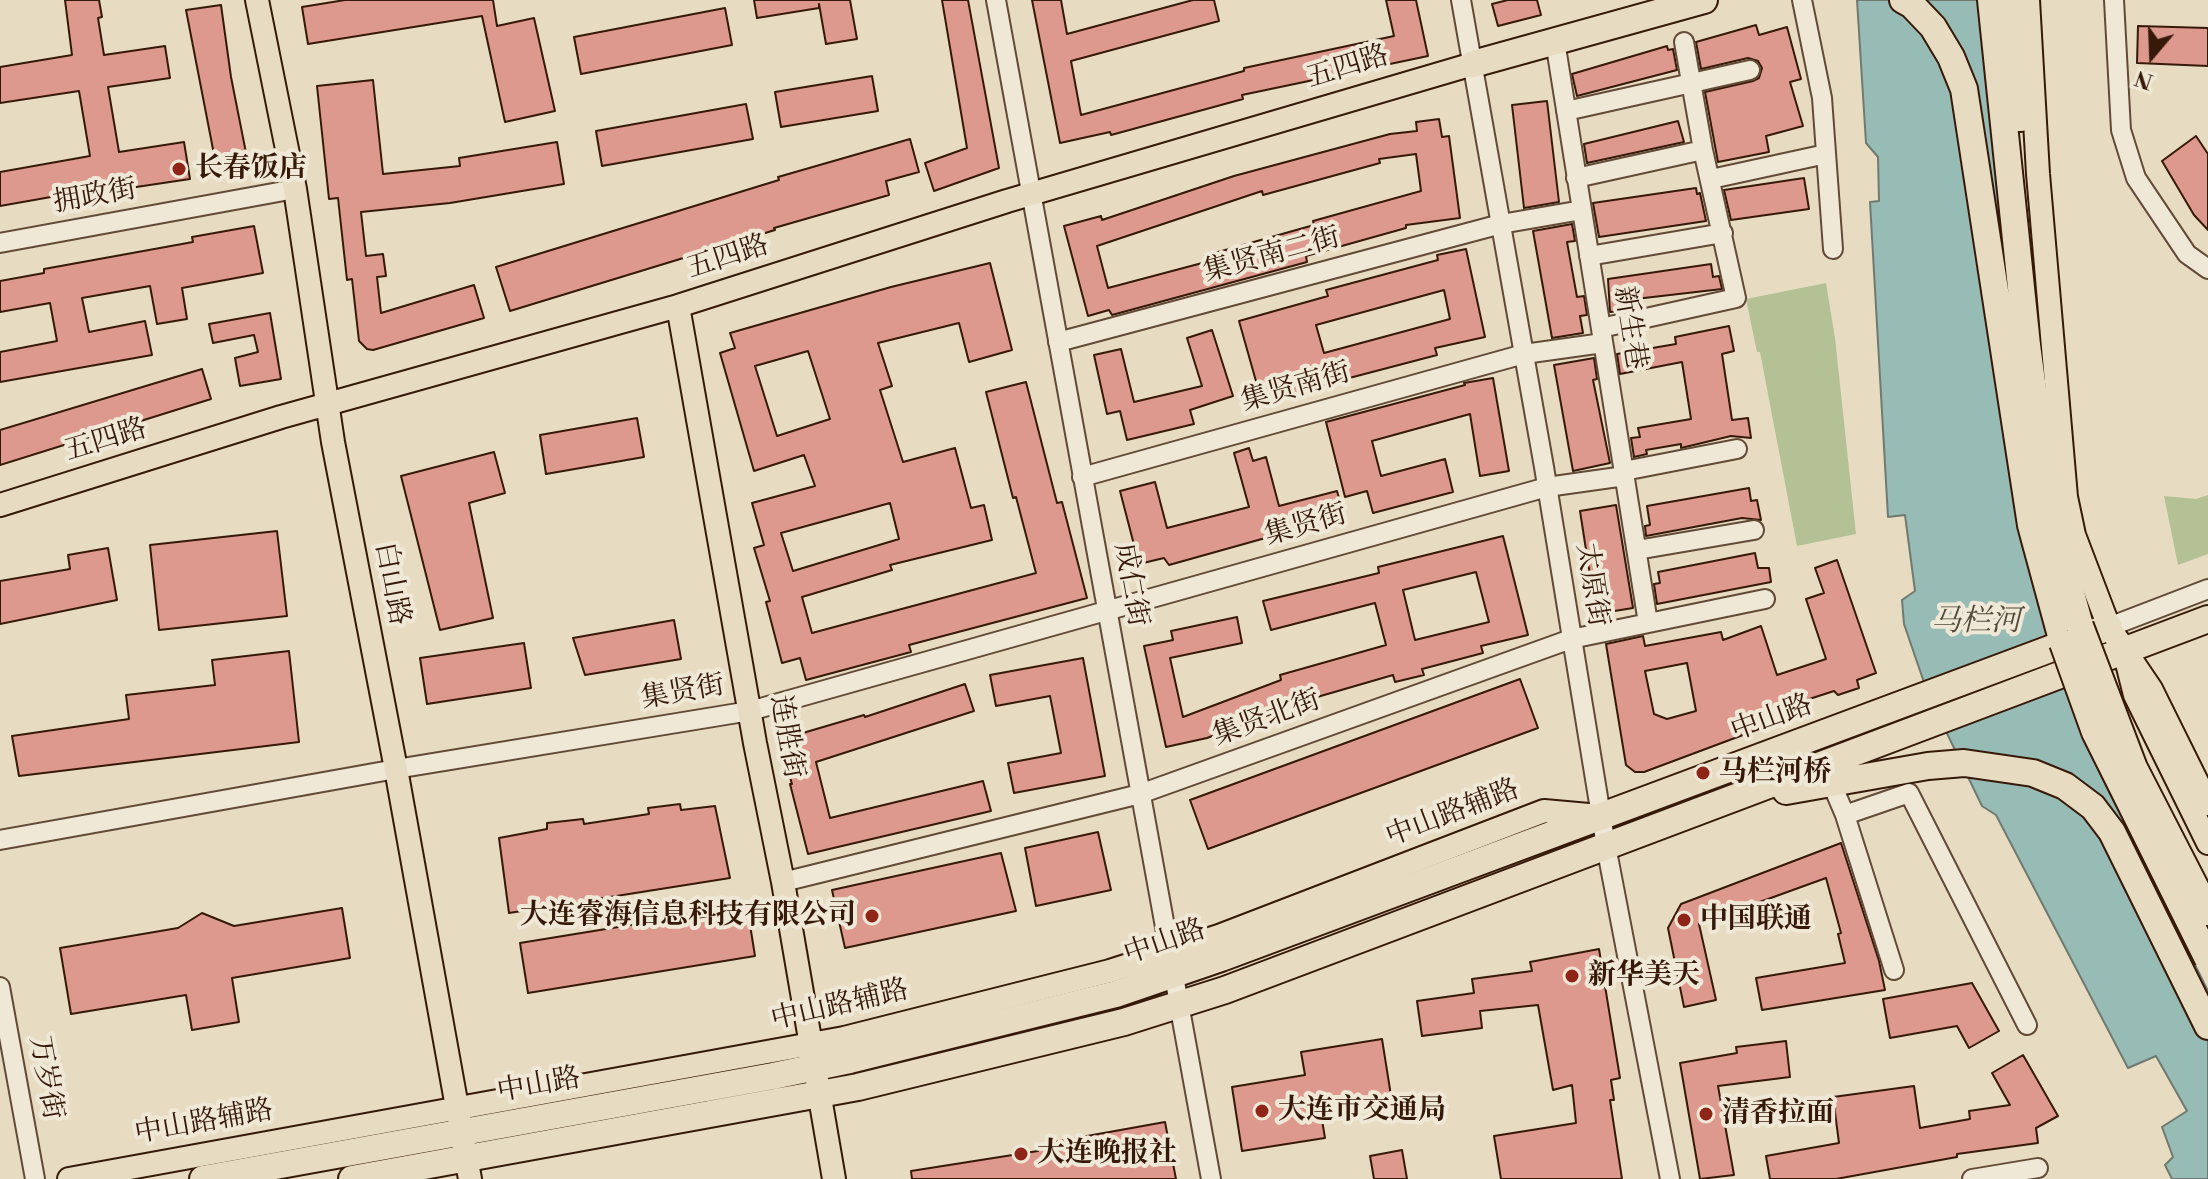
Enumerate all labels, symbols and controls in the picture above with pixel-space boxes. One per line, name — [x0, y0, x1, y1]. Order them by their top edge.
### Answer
north arrow — [2112, 16, 2192, 96]
street label: 五四路 — [1303, 40, 1393, 96]
text: N — [2131, 64, 2157, 95]
place label: 长春饭店 — [195, 152, 307, 186]
marker: 长春饭店 — [170, 160, 188, 178]
street label: 拥政街 — [51, 173, 139, 221]
street label: 集贤南二街 — [1200, 222, 1344, 290]
street label: 五四路 — [683, 229, 773, 287]
street label: 新生巷 — [1606, 284, 1652, 372]
street label: 集贤南街 — [1238, 356, 1354, 420]
street label: 五四路 — [61, 413, 151, 469]
street label: 集贤街 — [1261, 498, 1351, 554]
street label: 白山路 — [366, 540, 416, 628]
street label: 成仁街 — [1106, 541, 1154, 629]
street label: 太原街 — [1568, 541, 1614, 629]
water label: 马栏河 — [1931, 605, 2021, 641]
street label: 集贤街 — [639, 669, 727, 717]
street label: 集贤北街 — [1209, 684, 1325, 754]
street label: 中山路 — [1727, 689, 1817, 749]
street label: 连胜街 — [762, 693, 810, 781]
place label: 马栏河桥 — [1719, 756, 1831, 790]
marker: 马栏河桥 — [1694, 764, 1712, 782]
street label: 中山路辅路 — [1382, 773, 1524, 855]
place label: 大连睿海信息科技有限公司 — [520, 899, 856, 933]
place label: 中国联通 — [1700, 903, 1812, 937]
marker: 大连睿海信息科技有限公司 — [863, 907, 881, 925]
marker: 中国联通 — [1675, 911, 1693, 929]
street label: 中山路 — [1120, 913, 1210, 973]
place label: 新华美天 — [1588, 959, 1700, 993]
marker: 新华美天 — [1563, 967, 1581, 985]
street label: 中山路辅路 — [768, 974, 912, 1038]
street label: 万岁街 — [21, 1034, 69, 1122]
street label: 中山路 — [495, 1062, 583, 1110]
street label: 中山路辅路 — [132, 1094, 276, 1152]
place label: 大连市交通局 — [1278, 1094, 1446, 1128]
place label: 清香拉面 — [1722, 1097, 1834, 1131]
marker: 大连市交通局 — [1253, 1102, 1271, 1120]
marker: 清香拉面 — [1697, 1105, 1715, 1123]
place label: 大连晚报社 — [1037, 1137, 1177, 1171]
marker: 大连晚报社 — [1012, 1145, 1030, 1163]

